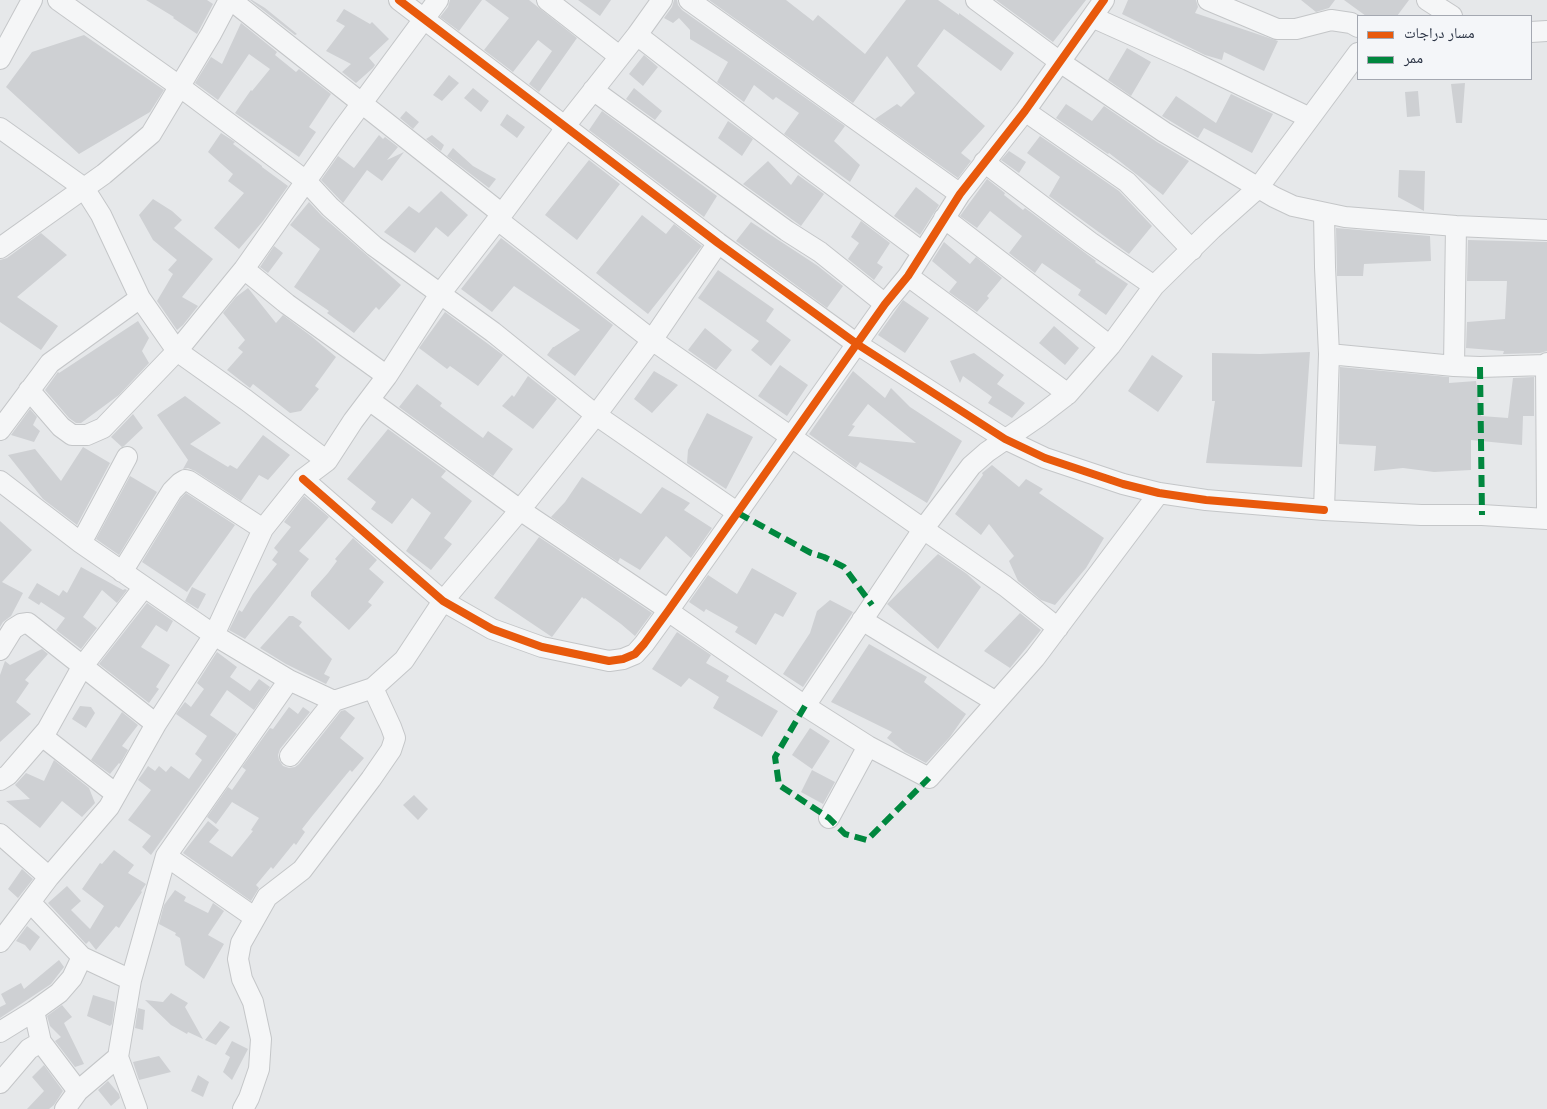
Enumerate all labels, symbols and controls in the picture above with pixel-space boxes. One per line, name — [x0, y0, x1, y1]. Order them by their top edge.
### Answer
legend — [1357, 15, 1532, 80]
text: مسار دراجات — [1404, 24, 1475, 42]
text: ممر — [1404, 49, 1423, 67]

